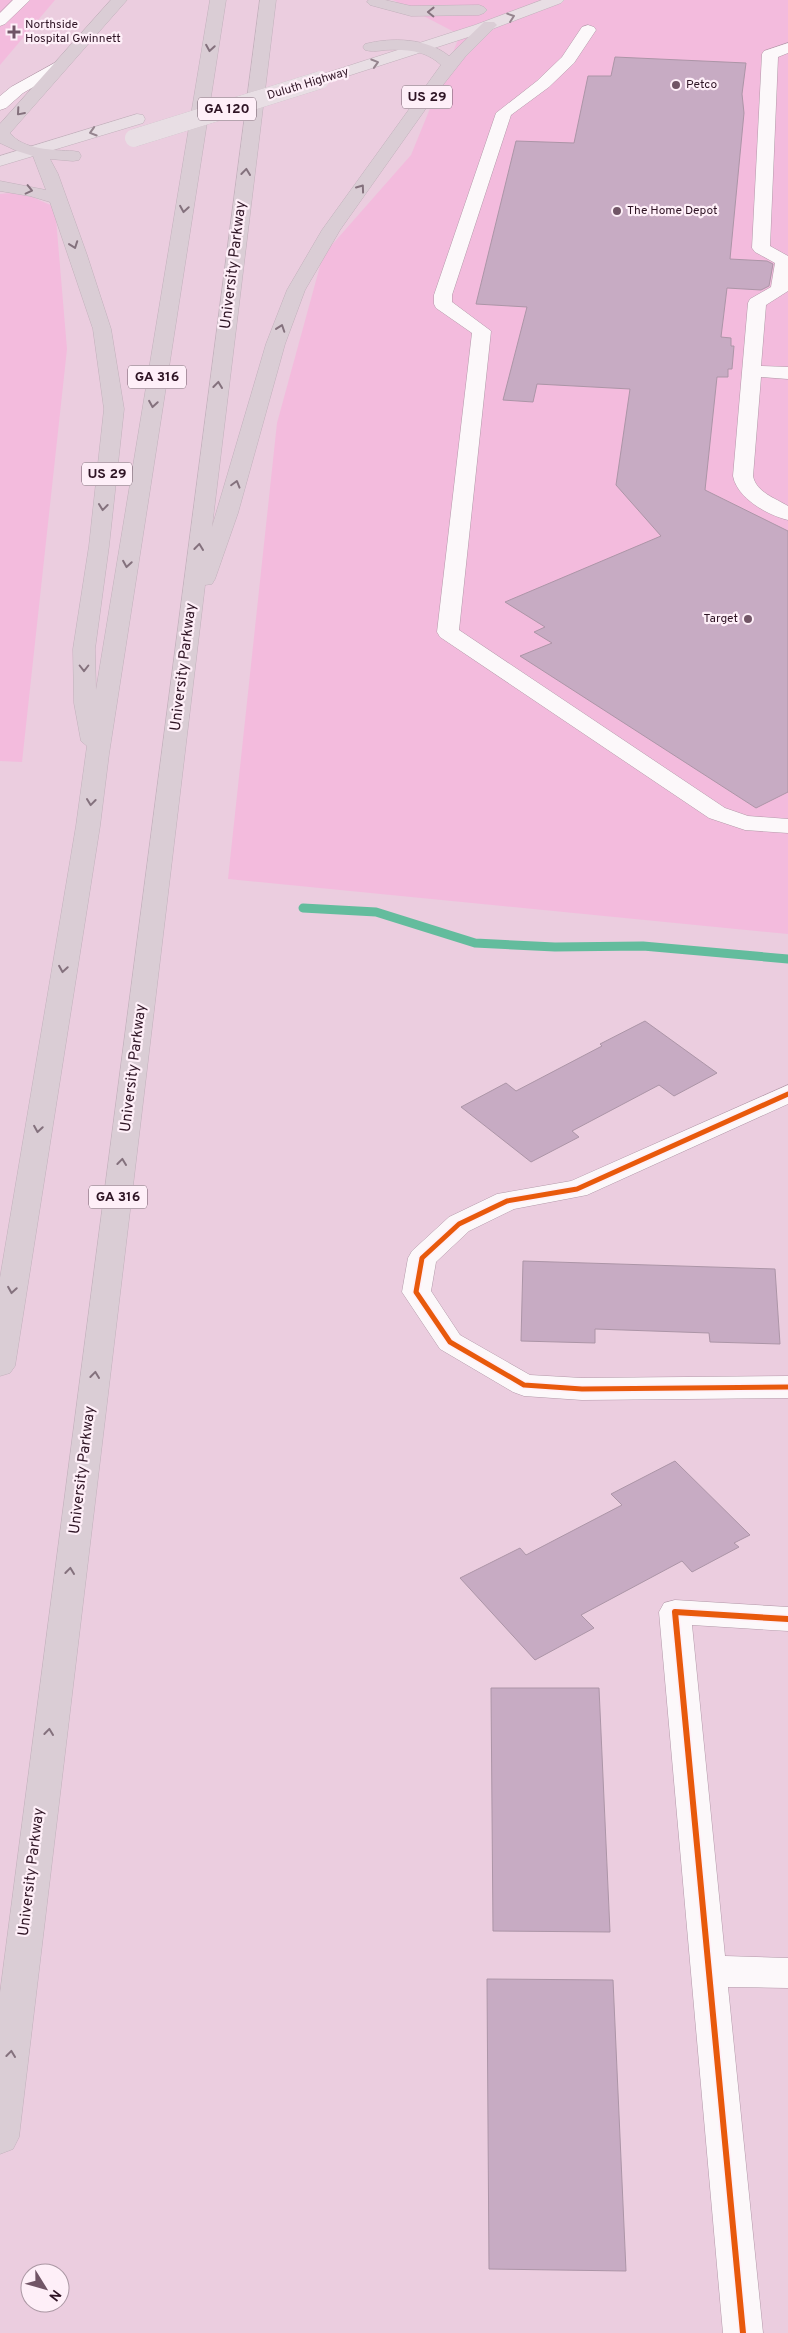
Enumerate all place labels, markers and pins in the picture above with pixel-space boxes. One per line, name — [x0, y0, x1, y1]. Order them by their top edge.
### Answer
place label: Northside Hospital Gwinnett — [25, 17, 121, 47]
marker: Northside Hospital Gwinnett — [7, 25, 21, 39]
place label: Petco — [686, 77, 717, 93]
marker: Petco — [670, 79, 682, 91]
place label: The Home Depot — [627, 203, 718, 219]
marker: The Home Depot — [611, 205, 623, 217]
place label: Target — [703, 611, 738, 627]
marker: Target — [742, 613, 754, 625]

